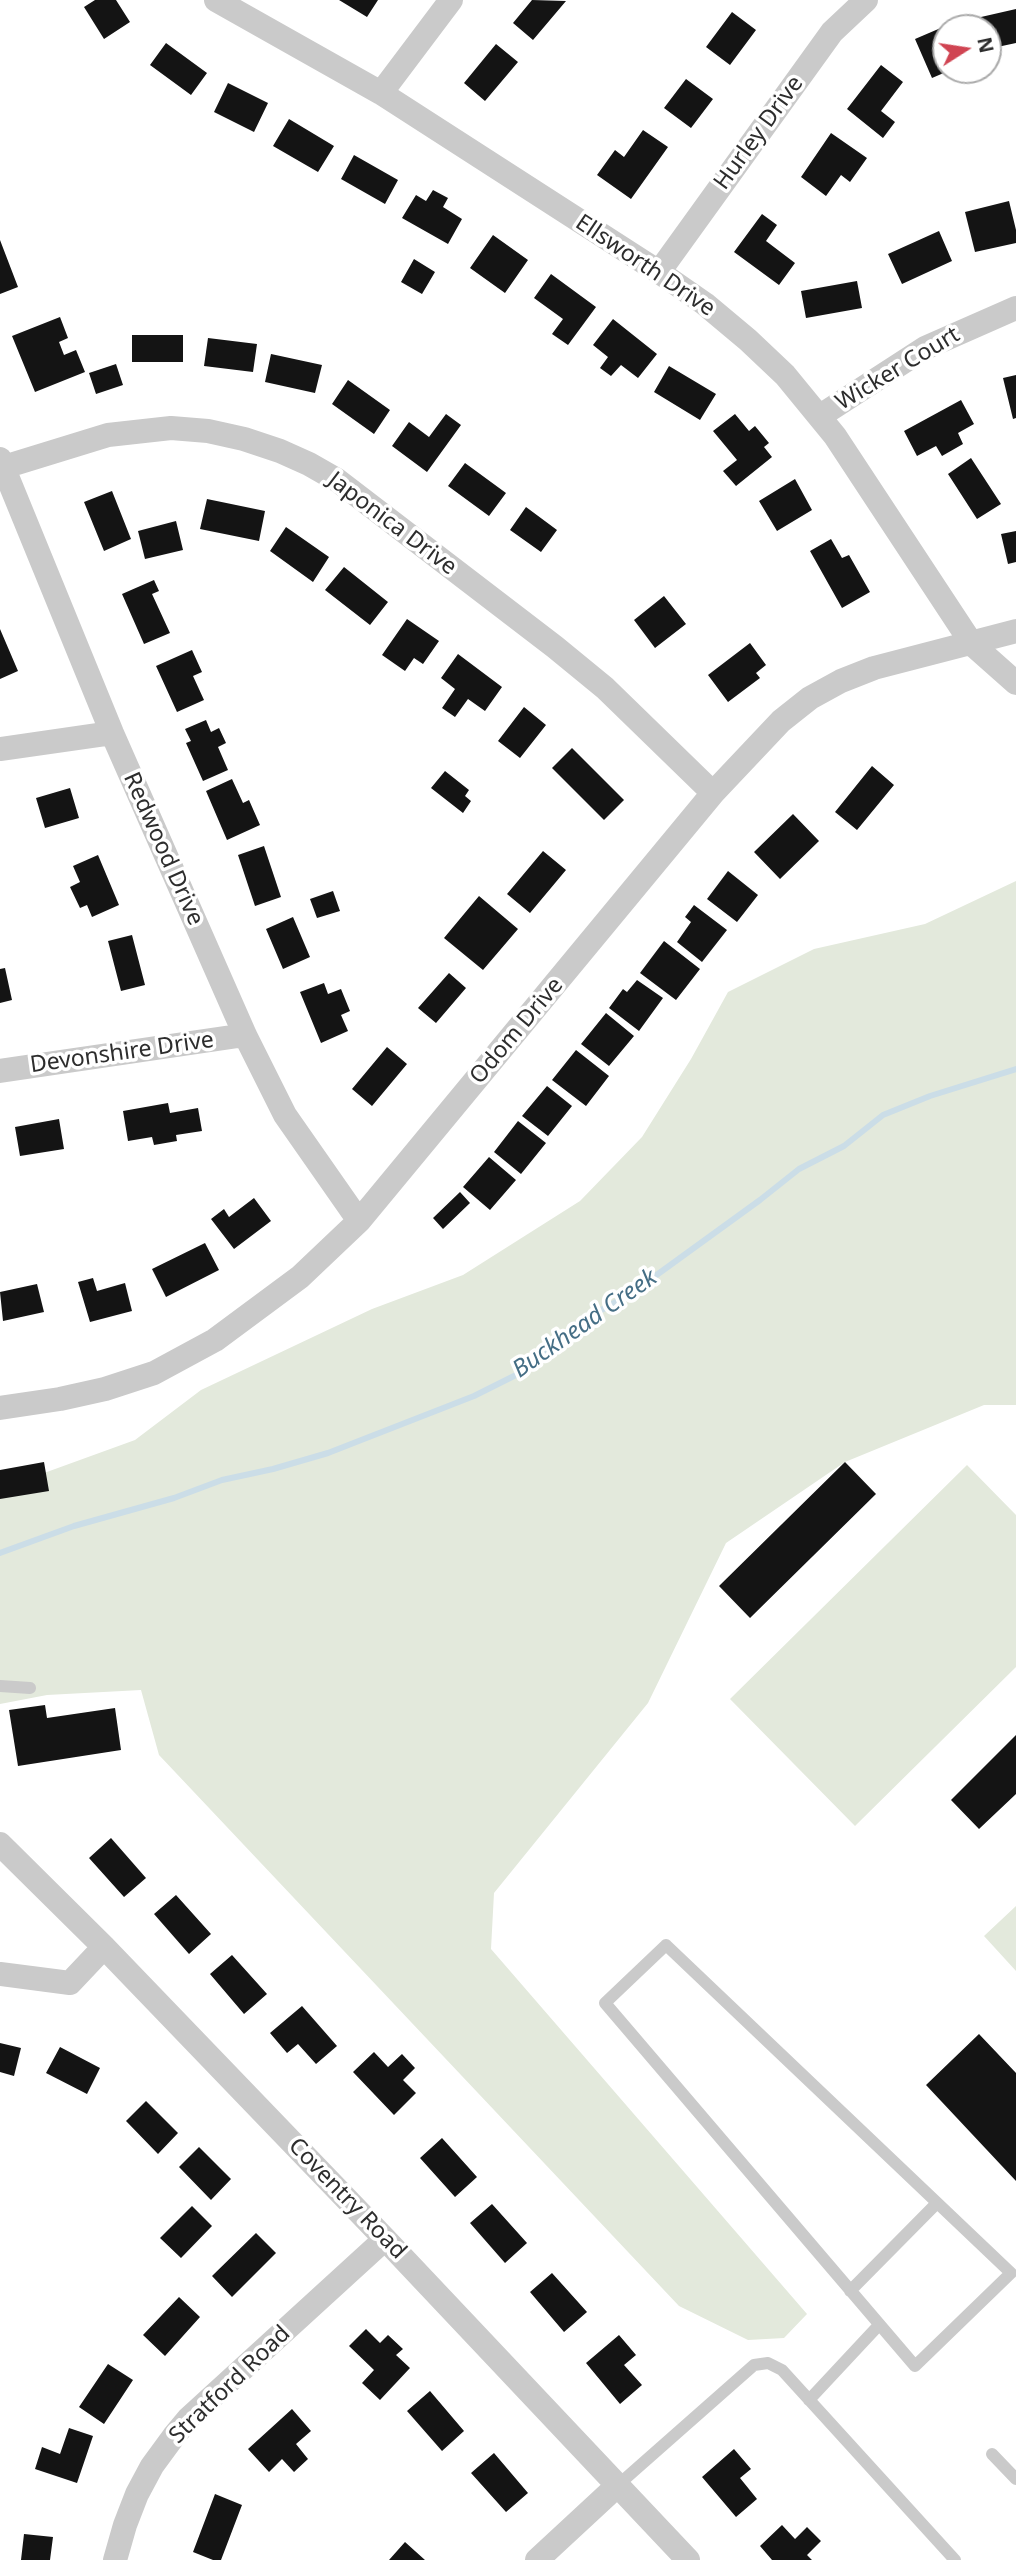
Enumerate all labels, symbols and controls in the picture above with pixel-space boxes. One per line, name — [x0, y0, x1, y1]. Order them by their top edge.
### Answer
north arrow — [932, 14, 1002, 84]
text: N — [971, 35, 1000, 55]
street label: Hurley Drive — [709, 71, 809, 195]
street label: Ellsworth Drive — [570, 209, 720, 323]
street label: Wicker Court — [831, 321, 965, 417]
street label: Japonica Drive — [322, 467, 462, 581]
street label: Redwood Drive — [117, 768, 209, 930]
street label: Odom Drive — [465, 972, 569, 1090]
street label: Devonshire Drive — [28, 1026, 216, 1080]
water label: Buckhead Creek — [507, 1264, 663, 1384]
street label: Coventry Road — [282, 2133, 412, 2265]
street label: Stratford Road — [164, 2320, 296, 2450]

